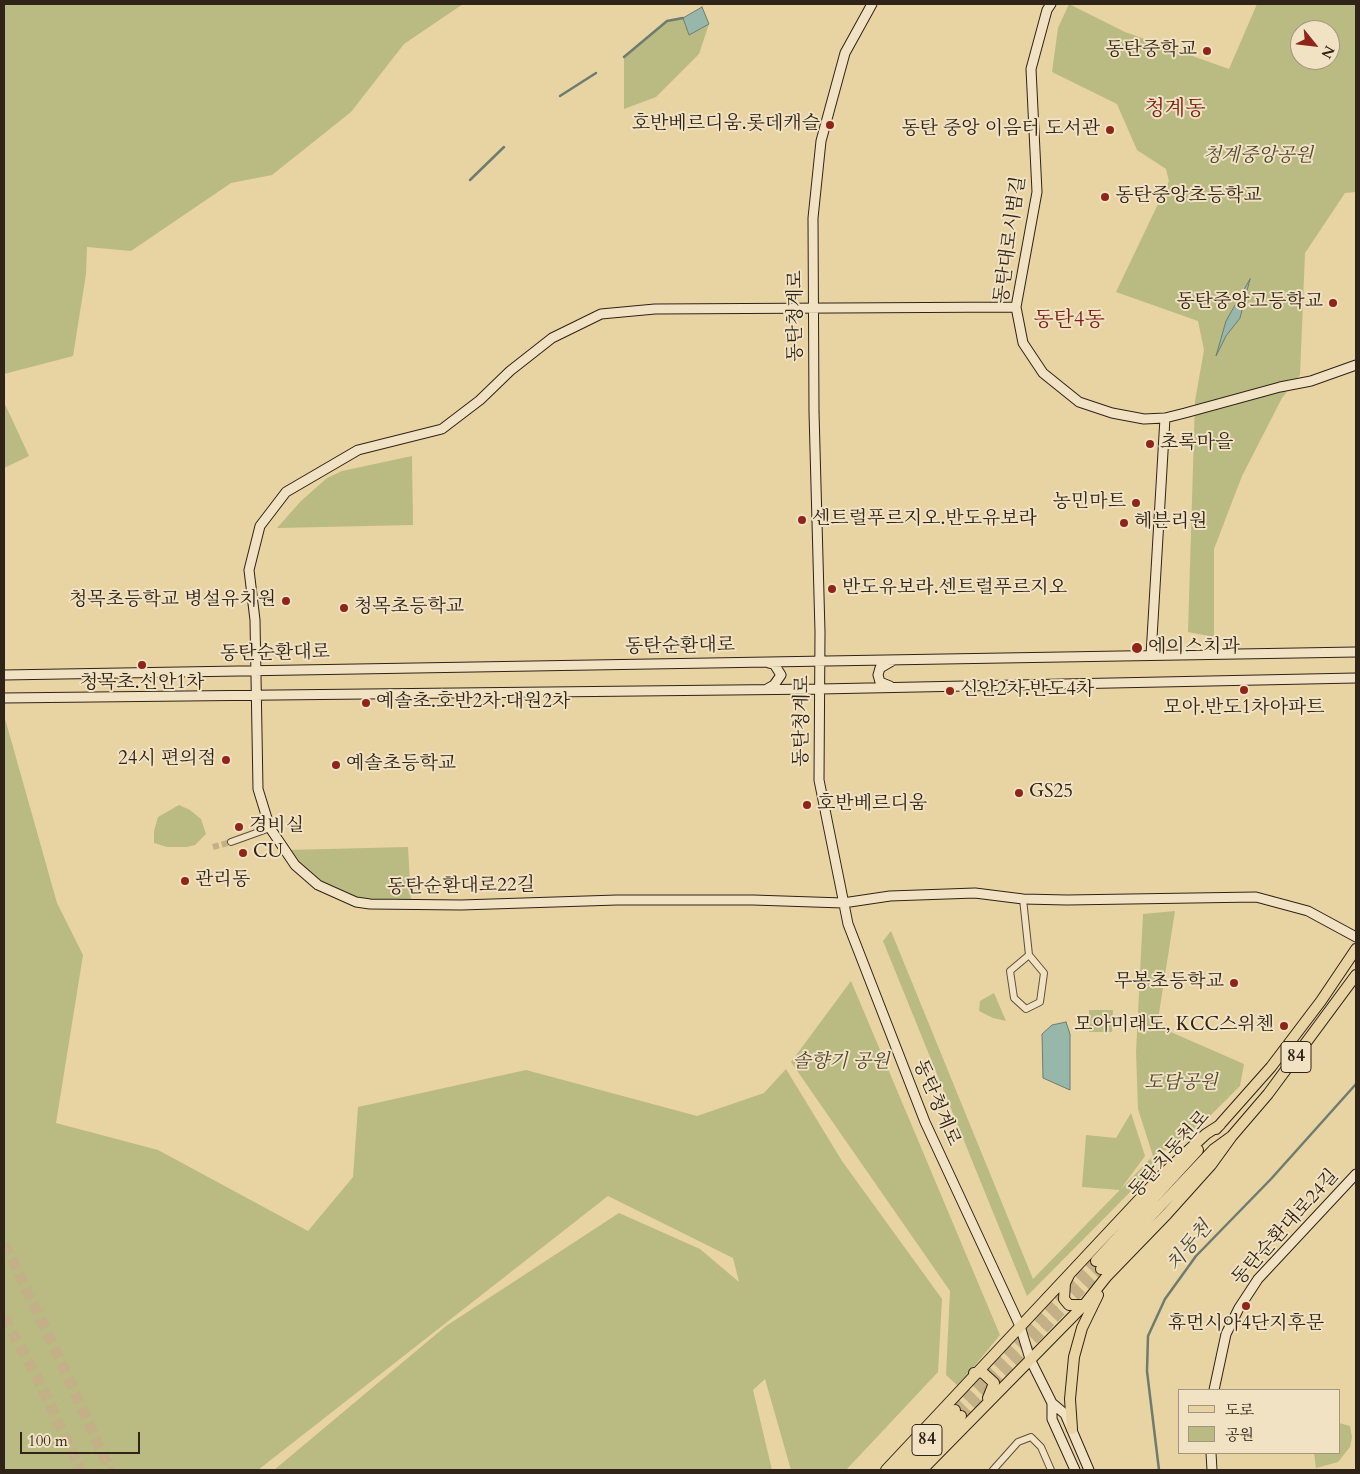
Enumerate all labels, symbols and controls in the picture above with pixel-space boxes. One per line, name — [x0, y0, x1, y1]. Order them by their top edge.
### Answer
north arrow — [1290, 20, 1340, 70]
place label: 동탄중학교 — [1105, 40, 1197, 62]
text: N — [1316, 42, 1339, 62]
marker: 동탄중학교 — [1201, 45, 1213, 57]
district label: 청계동 — [1145, 97, 1205, 123]
place label: 호반베르디움.롯데캐슬 — [632, 114, 820, 136]
marker: 호반베르디움.롯데캐슬 — [824, 119, 836, 131]
place label: 동탄 중앙 이음터 도서관 — [901, 119, 1100, 141]
marker: 동탄 중앙 이음터 도서관 — [1104, 124, 1116, 136]
park label: 청계중앙공원 — [1203, 146, 1313, 168]
street label: 동탄대로시범길 — [991, 175, 1031, 305]
place label: 동탄중앙초등학교 — [1115, 186, 1262, 208]
marker: 동탄중앙초등학교 — [1099, 191, 1111, 203]
street label: 동탄청계로 — [786, 270, 808, 362]
place label: 동탄중앙고등학교 — [1176, 292, 1323, 314]
marker: 동탄중앙고등학교 — [1327, 297, 1339, 309]
district label: 동탄4동 — [1033, 308, 1105, 334]
place label: 초록마을 — [1160, 433, 1233, 455]
marker: 초록마을 — [1144, 438, 1156, 450]
place label: 농민마트 — [1053, 492, 1126, 514]
marker: 농민마트 — [1130, 497, 1142, 509]
place label: 센트럴푸르지오.반도유보라 — [812, 509, 1037, 531]
place label: 헤븐리원 — [1134, 512, 1207, 534]
marker: 센트럴푸르지오.반도유보라 — [796, 514, 808, 526]
marker: 헤븐리원 — [1118, 517, 1130, 529]
place label: 반도유보라.센트럴푸르지오 — [842, 578, 1067, 600]
marker: 반도유보라.센트럴푸르지오 — [826, 583, 838, 595]
place label: 청목초등학교 병설유치원 — [69, 590, 276, 612]
marker: 청목초등학교 병설유치원 — [280, 595, 292, 607]
place label: 청목초등학교 — [354, 597, 464, 619]
marker: 청목초등학교 — [338, 602, 350, 614]
street label: 동탄순환대로 — [625, 635, 735, 659]
place label: 에이스치과 — [1148, 637, 1240, 659]
marker: 에이스치과 — [1130, 641, 1144, 655]
street label: 동탄순환대로 — [220, 642, 330, 666]
marker: 청목초.신안1차 — [136, 659, 148, 671]
place label: 청목초.신안1차 — [80, 673, 204, 695]
street label: 동탄청계로 — [791, 675, 815, 767]
place label: 신안2차.반도4차 — [960, 680, 1094, 702]
marker: 모아.반도1차아파트 — [1238, 684, 1250, 696]
marker: 신안2차.반도4차 — [944, 685, 956, 697]
place label: 예솔초.호반2차.대원2차 — [376, 692, 570, 714]
marker: 예솔초.호반2차.대원2차 — [360, 697, 372, 709]
place label: 모아.반도1차아파트 — [1163, 698, 1325, 720]
place label: 24시 편의점 — [118, 749, 216, 771]
marker: 24시 편의점 — [220, 754, 232, 766]
place label: 예솔초등학교 — [346, 754, 456, 776]
marker: 예솔초등학교 — [330, 759, 342, 771]
place label: GS25 — [1029, 782, 1073, 804]
marker: GS25 — [1013, 787, 1025, 799]
place label: 호반베르디움 — [817, 794, 927, 816]
marker: 호반베르디움 — [801, 799, 813, 811]
place label: 경비실 — [249, 816, 304, 838]
marker: 경비실 — [233, 821, 245, 833]
place label: CU — [253, 842, 283, 864]
marker: CU — [237, 847, 249, 859]
place label: 관리동 — [195, 870, 250, 892]
street label: 동탄순환대로22길 — [387, 874, 535, 900]
marker: 관리동 — [179, 875, 191, 887]
place label: 무봉초등학교 — [1114, 972, 1224, 994]
marker: 무봉초등학교 — [1228, 977, 1240, 989]
place label: 모아미래도, KCC스위첸 — [1074, 1015, 1274, 1037]
marker: 모아미래도, KCC스위첸 — [1278, 1020, 1290, 1032]
road number: 84 — [1281, 1042, 1311, 1072]
park label: 솔향기 공원 — [792, 1052, 890, 1074]
street label: 동탄청계로 — [908, 1056, 964, 1150]
park label: 도담공원 — [1144, 1073, 1218, 1095]
street label: 동탄치동천로 — [1125, 1106, 1215, 1204]
street label: 동탄순환대로24길 — [1228, 1165, 1344, 1291]
water label: 치동천 — [1162, 1217, 1218, 1277]
marker: 휴먼시아4단지후문 — [1240, 1300, 1252, 1312]
place label: 휴먼시아4단지후문 — [1168, 1314, 1324, 1336]
legend — [1178, 1389, 1340, 1454]
text: 도로 — [1225, 1400, 1254, 1420]
scale bar — [22, 1422, 142, 1454]
road number: 84 — [912, 1424, 942, 1456]
text: 공원 — [1225, 1425, 1254, 1445]
text: 100 m — [28, 1431, 68, 1451]

